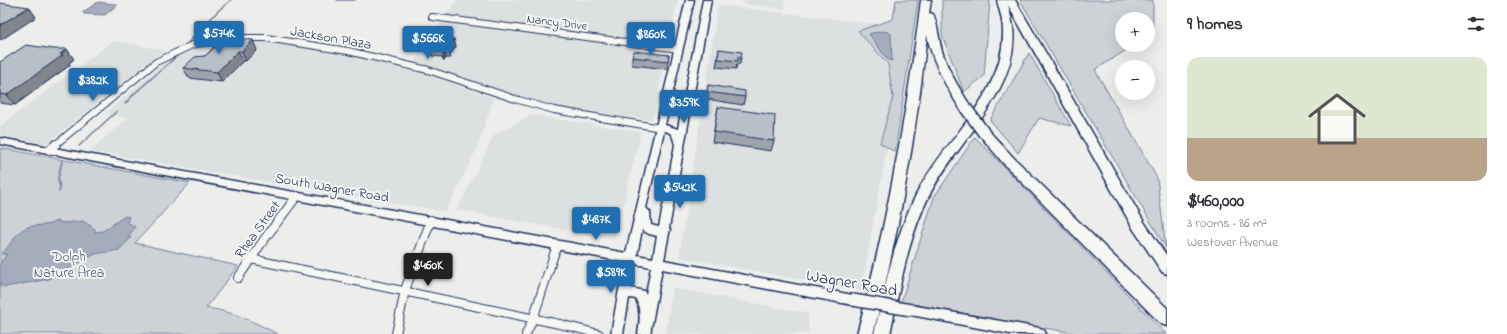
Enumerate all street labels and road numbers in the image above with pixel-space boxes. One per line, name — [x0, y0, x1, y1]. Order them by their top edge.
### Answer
street label: Nancy Drive — [526, 10, 589, 37]
street label: Jackson Plaza — [288, 21, 373, 56]
street label: South Wagner Road — [273, 168, 390, 210]
street label: Rhea Street — [230, 196, 287, 263]
street label: Wagner Road — [804, 263, 900, 306]

